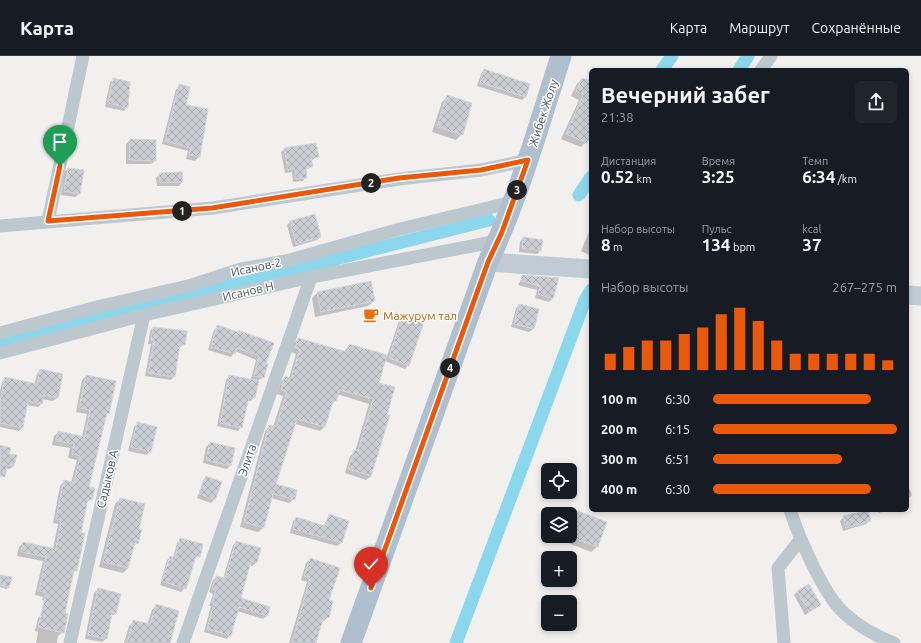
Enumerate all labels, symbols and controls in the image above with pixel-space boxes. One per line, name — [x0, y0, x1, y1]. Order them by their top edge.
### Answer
text: Карта — [20, 17, 74, 39]
text: Карта — [670, 20, 707, 36]
text: Маршрут — [729, 20, 790, 36]
text: Сохранённые — [812, 20, 901, 36]
street label: Жибек Жолу — [526, 78, 560, 148]
button: share — [855, 81, 897, 123]
text: Вечерний забег — [601, 82, 770, 107]
text: 21:38 — [601, 110, 634, 124]
pin — [43, 125, 77, 166]
icon: arrive — [49, 131, 71, 153]
text: Дистанция — [601, 155, 656, 167]
text: Время — [702, 155, 735, 167]
text: Темп — [802, 155, 828, 167]
text: 0.52 — [601, 167, 634, 186]
text: 3:25 — [702, 167, 735, 186]
text: 6:34 — [802, 167, 835, 186]
pin: 2 — [361, 173, 381, 193]
text: km — [634, 173, 652, 185]
text: /km — [835, 173, 857, 185]
text: 2 — [368, 177, 374, 189]
pin: 3 — [507, 180, 527, 200]
text: 3 — [514, 184, 520, 196]
pin: 1 — [172, 201, 192, 221]
text: 1 — [179, 205, 185, 217]
text: Набор высоты — [601, 223, 675, 235]
text: Пульс — [702, 223, 732, 235]
text: kcal — [802, 223, 821, 235]
text: 8 — [601, 235, 611, 254]
text: 134 — [702, 235, 730, 254]
text: 37 — [802, 235, 822, 254]
text: m — [611, 241, 623, 253]
text: bpm — [730, 241, 755, 253]
street label: Исанов-2 — [230, 255, 282, 279]
street label: Исанов Н — [221, 279, 275, 303]
text: Набор высоты — [601, 280, 688, 294]
text: 267–275 m — [832, 280, 897, 294]
cafe icon: Мажурум тал — [362, 306, 380, 324]
place label: Мажурум тал — [383, 309, 457, 322]
pin: 4 — [440, 358, 460, 378]
text: 4 — [447, 362, 453, 374]
text: 100 m — [601, 392, 637, 406]
text: 6:30 — [665, 392, 690, 406]
text: 200 m — [601, 422, 637, 436]
text: 6:15 — [665, 422, 690, 436]
street label: Элита — [236, 442, 258, 478]
street label: Садыков А — [94, 448, 120, 510]
text: 300 m — [601, 452, 637, 466]
text: 6:51 — [665, 452, 690, 466]
map controls — [541, 463, 577, 631]
button: locate — [541, 463, 577, 499]
text: 400 m — [601, 482, 637, 496]
text: 6:30 — [665, 482, 690, 496]
button: layers — [541, 507, 577, 543]
pin — [354, 547, 388, 588]
button: + — [541, 551, 577, 587]
icon: check — [360, 553, 382, 575]
button: − — [541, 595, 577, 631]

